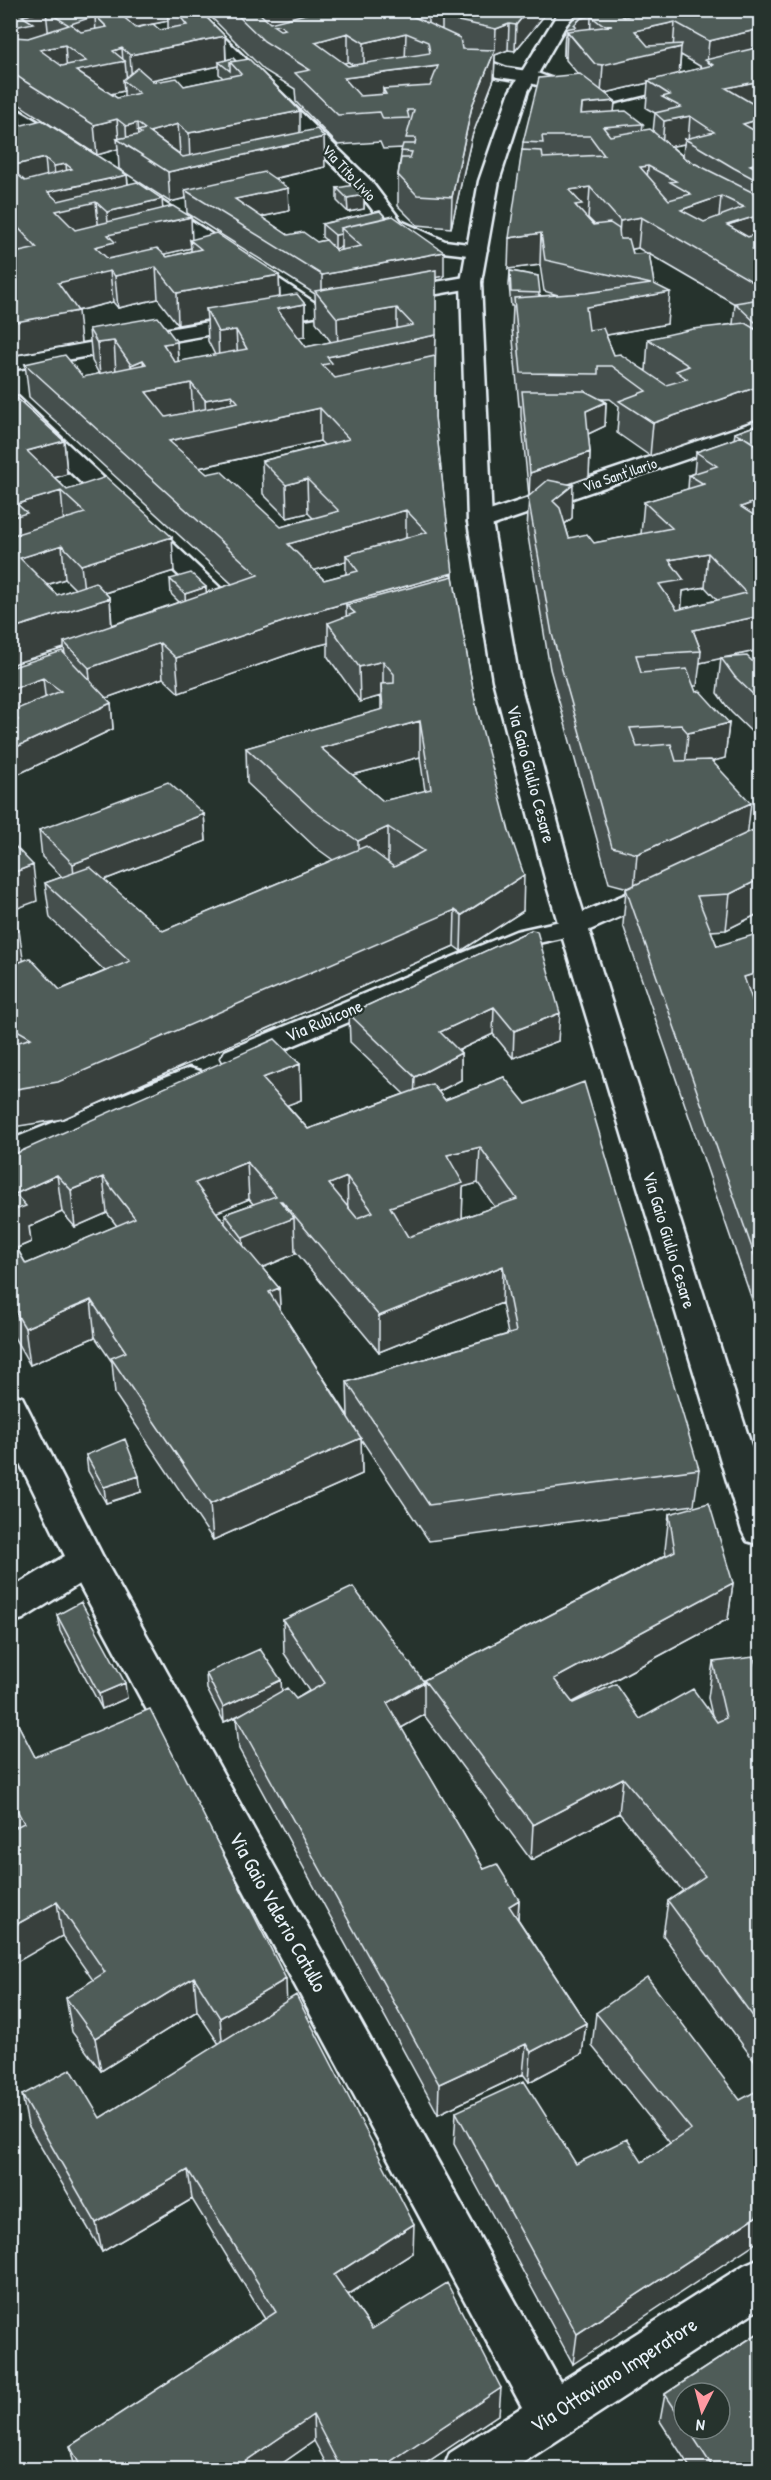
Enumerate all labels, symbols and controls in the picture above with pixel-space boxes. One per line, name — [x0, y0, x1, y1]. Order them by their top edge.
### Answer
street label: Via Tito Livio — [318, 140, 381, 206]
street label: Via Sant'Ilario — [580, 452, 660, 497]
street label: Via Gaio Giulio Cesare — [501, 702, 562, 846]
street label: Via Rubicone — [281, 993, 366, 1048]
street label: Via Gaio Giulio Cesare — [637, 1168, 702, 1311]
street label: Via Gaio Valerio Catullo — [222, 1827, 334, 1997]
street label: Via Ottaviano Imperatore — [525, 2310, 703, 2439]
north arrow — [672, 2381, 732, 2441]
text: N — [695, 2414, 706, 2437]

